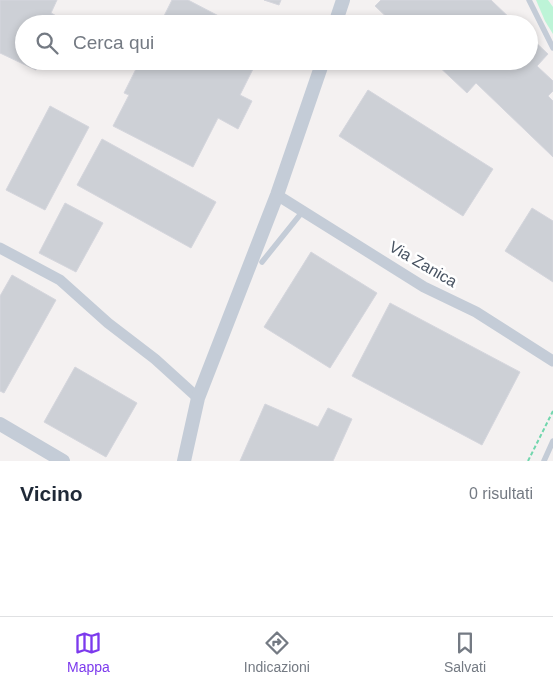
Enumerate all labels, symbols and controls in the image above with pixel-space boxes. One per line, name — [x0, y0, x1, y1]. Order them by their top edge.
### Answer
search box — [15, 15, 538, 70]
icon: search — [33, 29, 61, 57]
text: Cerca qui — [73, 32, 154, 53]
street label: Via Zanica — [386, 238, 460, 290]
text: Vicino — [20, 482, 83, 505]
text: 0 risultati — [469, 485, 533, 502]
tab: Mappa — [67, 629, 110, 675]
tab: Indicazioni — [244, 629, 310, 675]
tab: Salvati — [444, 629, 486, 675]

